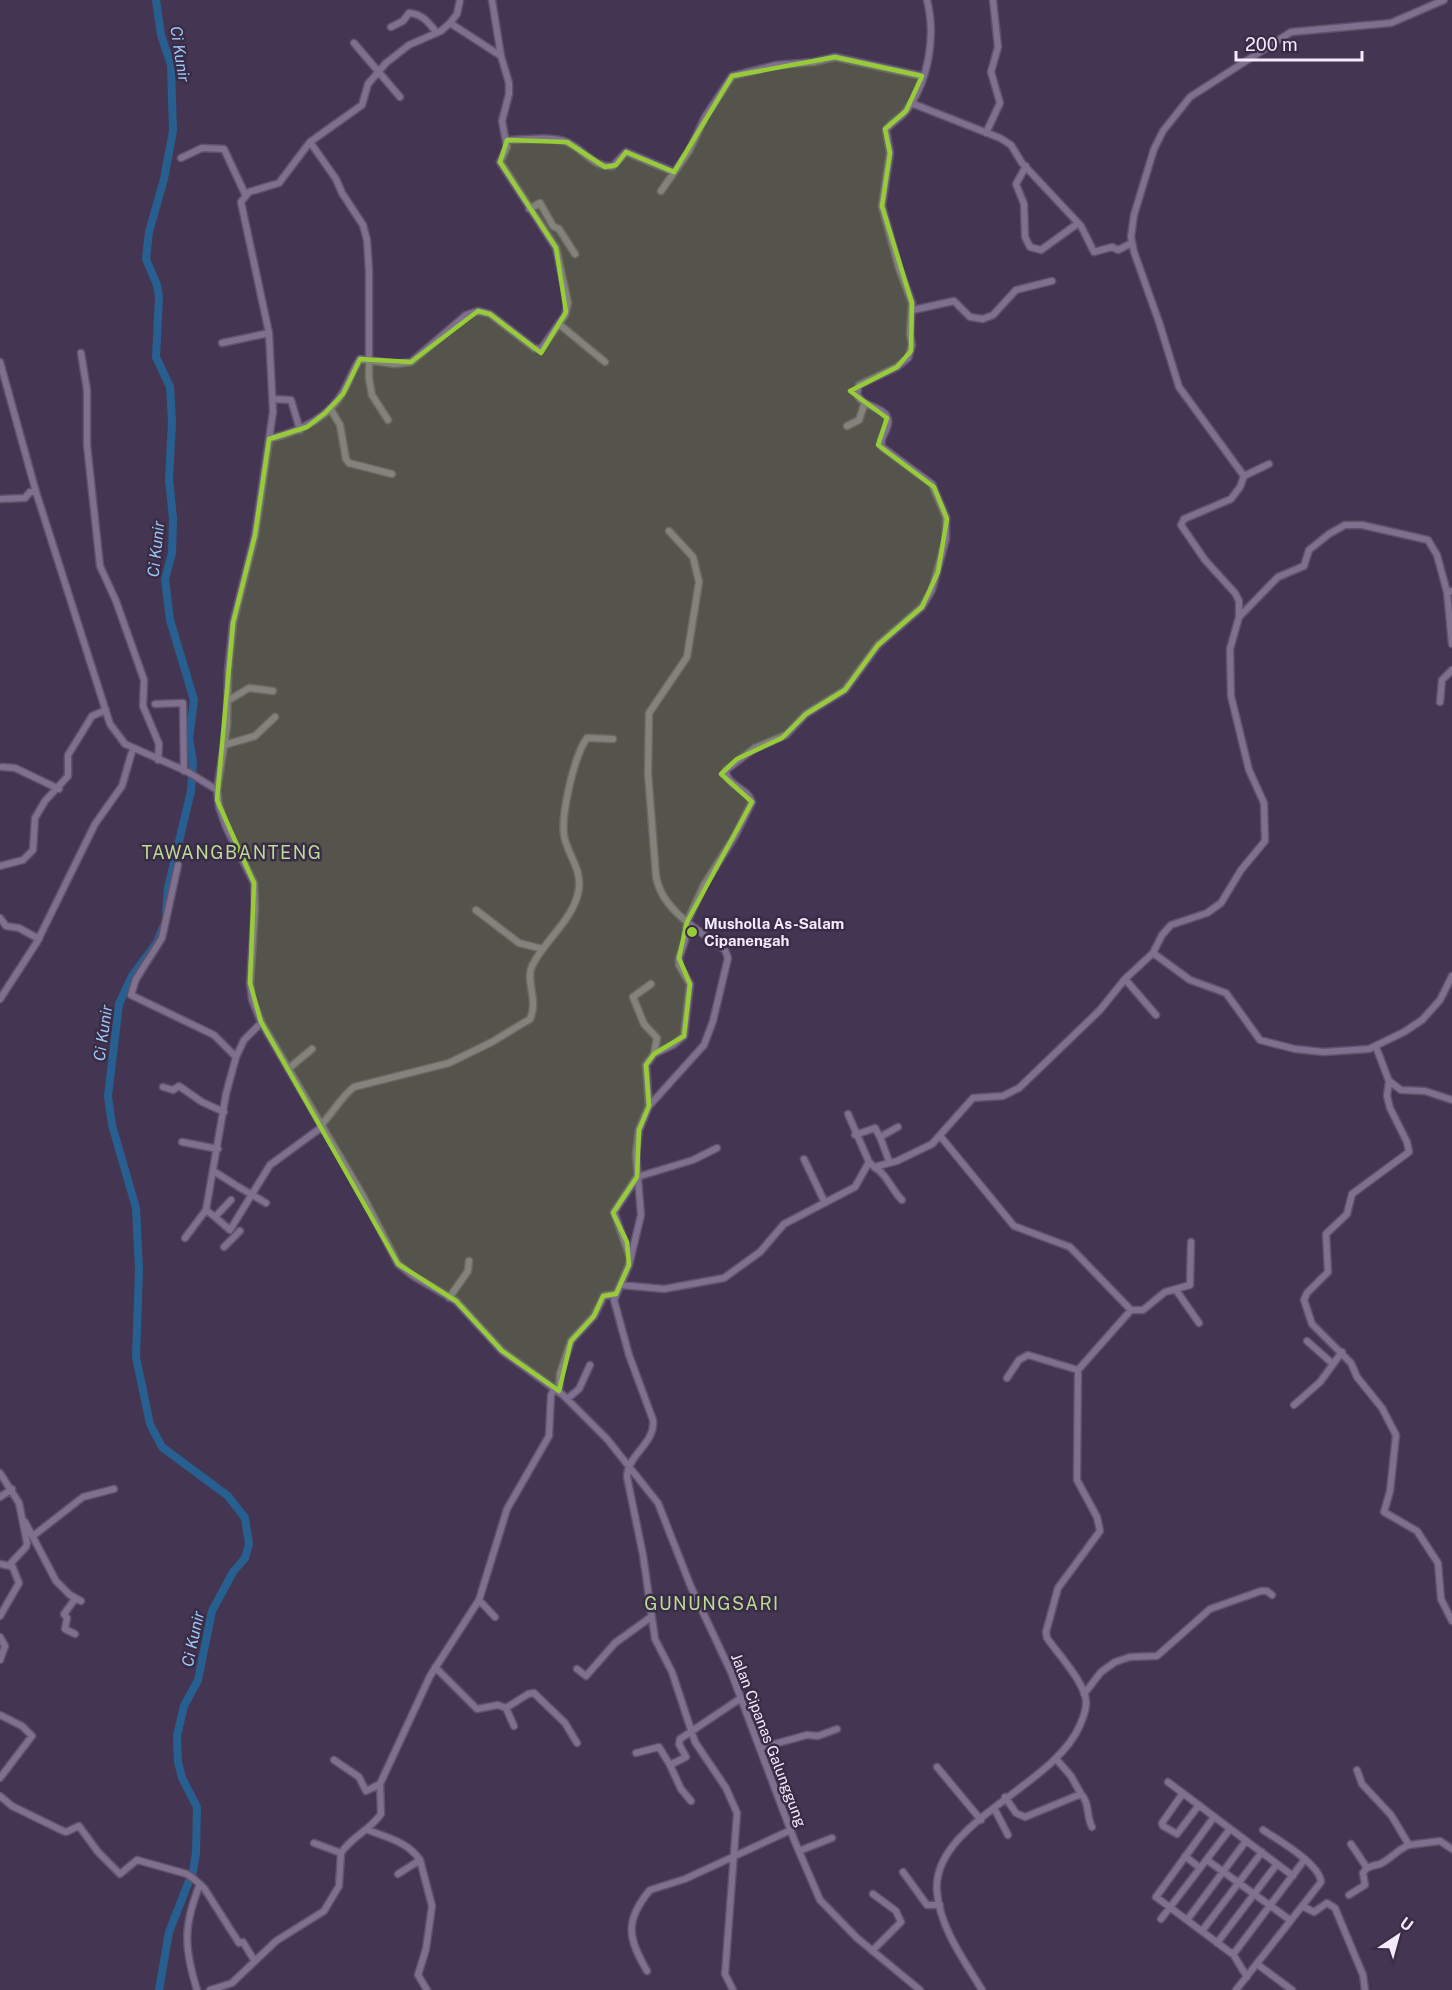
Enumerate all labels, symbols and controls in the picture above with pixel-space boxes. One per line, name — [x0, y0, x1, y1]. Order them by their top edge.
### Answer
scale bar — [1236, 24, 1362, 62]
water label: Ci Kunir — [166, 25, 194, 84]
text: 200 m — [1245, 34, 1298, 55]
water label: Ci Kunir — [144, 519, 169, 578]
district label: TAWANGBANTENG — [141, 842, 323, 863]
place label: Musholla As-Salam Cipanengah — [704, 915, 844, 949]
marker: Musholla As-Salam Cipanengah — [685, 925, 699, 939]
water label: Ci Kunir — [90, 1003, 116, 1062]
district label: GUNUNGSARI — [644, 1593, 780, 1614]
water label: Ci Kunir — [178, 1608, 208, 1669]
street label: Jalan Cipanas Galunggung — [728, 1651, 810, 1829]
north arrow — [1368, 1906, 1428, 1966]
text: U — [1396, 1913, 1417, 1935]

